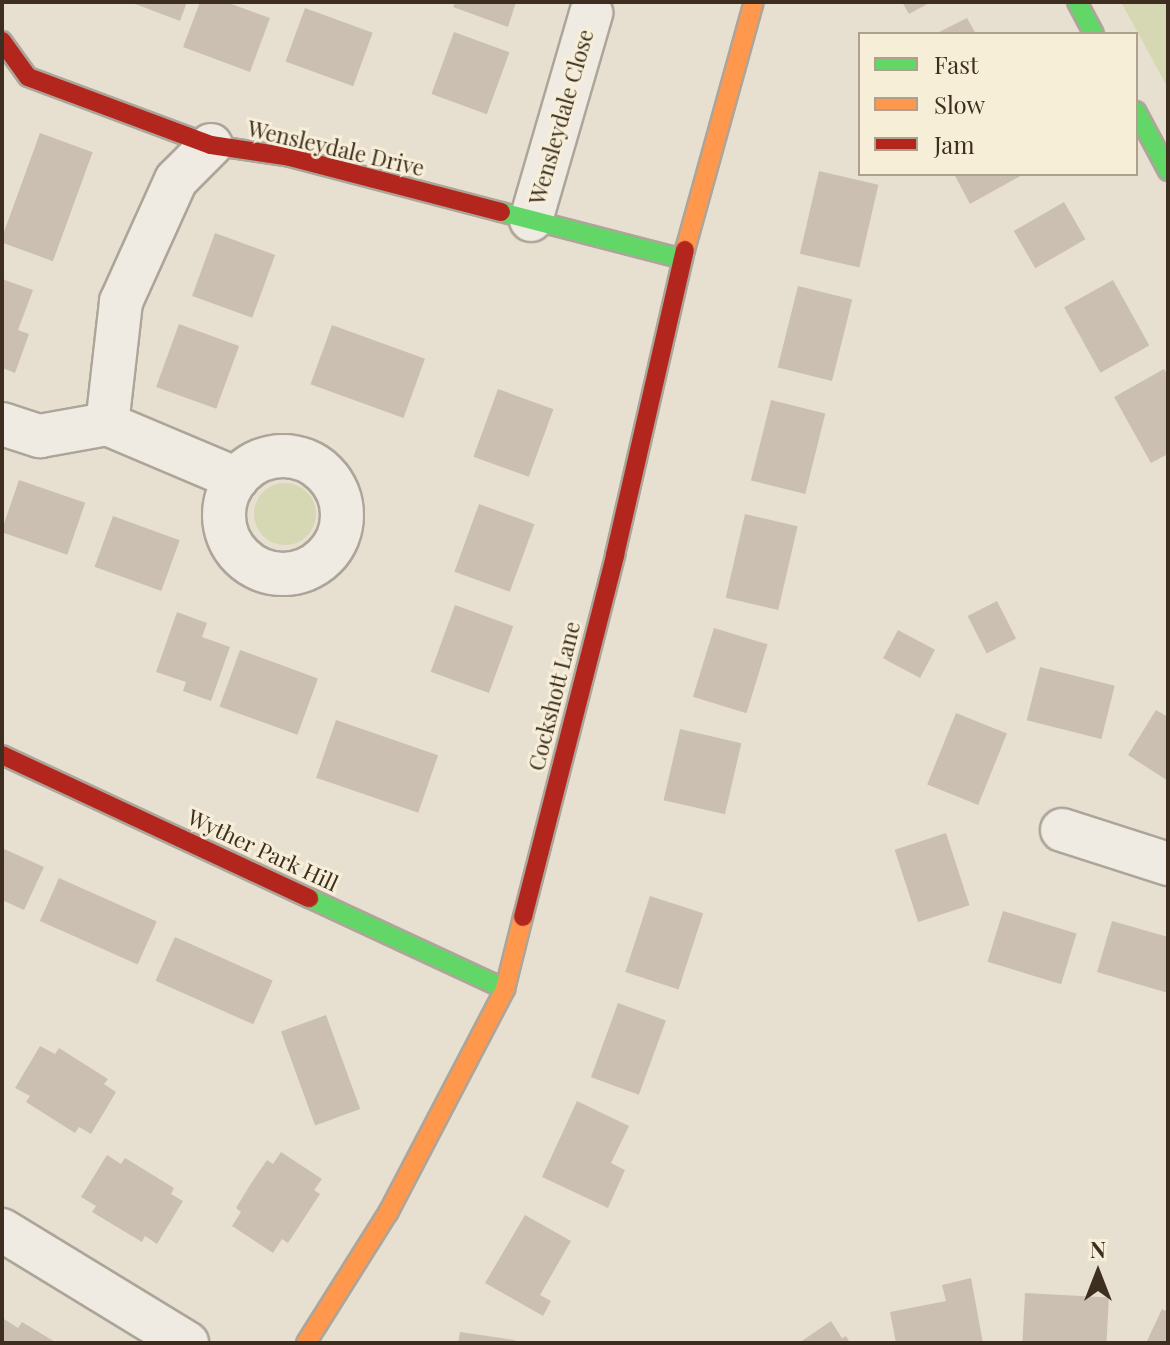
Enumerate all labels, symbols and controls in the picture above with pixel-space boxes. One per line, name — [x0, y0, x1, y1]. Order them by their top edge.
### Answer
street label: Wensleydale Close — [523, 26, 599, 208]
legend — [858, 32, 1138, 176]
text: Fast — [934, 48, 979, 80]
text: Slow — [934, 88, 985, 120]
street label: Wensleydale Drive — [245, 115, 427, 181]
text: Jam — [934, 128, 975, 160]
street label: Cockshott Lane — [523, 619, 585, 773]
street label: Wyther Park Hill — [183, 803, 343, 897]
north arrow — [1058, 1233, 1138, 1313]
text: N — [1090, 1234, 1106, 1264]

